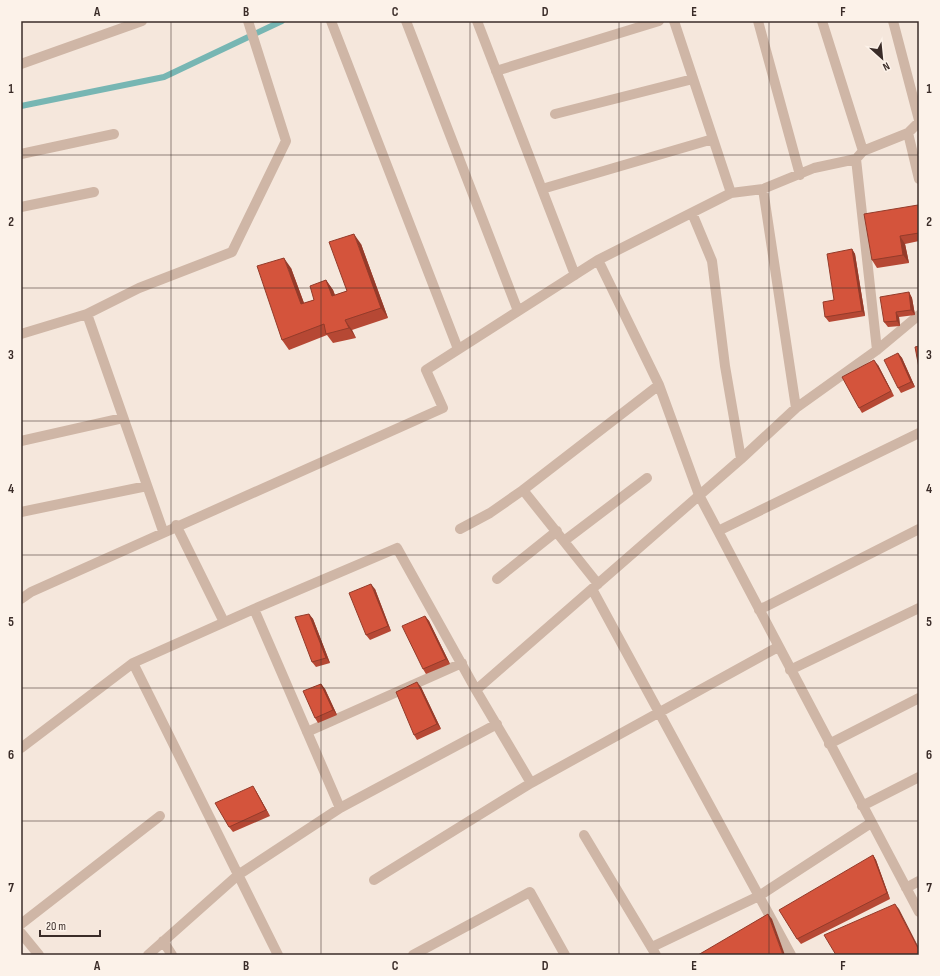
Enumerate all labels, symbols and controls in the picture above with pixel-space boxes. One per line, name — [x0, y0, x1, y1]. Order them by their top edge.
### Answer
text: A — [93, 4, 101, 20]
text: B — [243, 4, 249, 20]
text: C — [392, 4, 399, 20]
text: D — [542, 4, 549, 20]
text: E — [691, 4, 697, 20]
text: F — [840, 4, 846, 20]
north arrow — [862, 38, 902, 78]
text: N — [881, 59, 892, 74]
text: 1 — [8, 81, 14, 97]
text: 1 — [926, 81, 932, 97]
text: 2 — [8, 214, 14, 230]
text: 2 — [926, 214, 932, 230]
text: 3 — [8, 347, 14, 363]
text: 3 — [926, 347, 932, 363]
text: 4 — [8, 481, 14, 497]
text: 4 — [926, 481, 932, 497]
text: 5 — [8, 614, 14, 630]
text: 5 — [926, 614, 932, 630]
text: 6 — [8, 747, 14, 763]
text: 6 — [926, 747, 932, 763]
text: 7 — [8, 880, 14, 896]
text: 7 — [926, 880, 932, 896]
scale bar — [40, 912, 100, 938]
text: 20 m — [46, 919, 66, 934]
text: A — [93, 958, 101, 974]
text: B — [243, 958, 249, 974]
text: C — [392, 958, 399, 974]
text: D — [542, 958, 549, 974]
text: E — [691, 958, 697, 974]
text: F — [840, 958, 846, 974]

